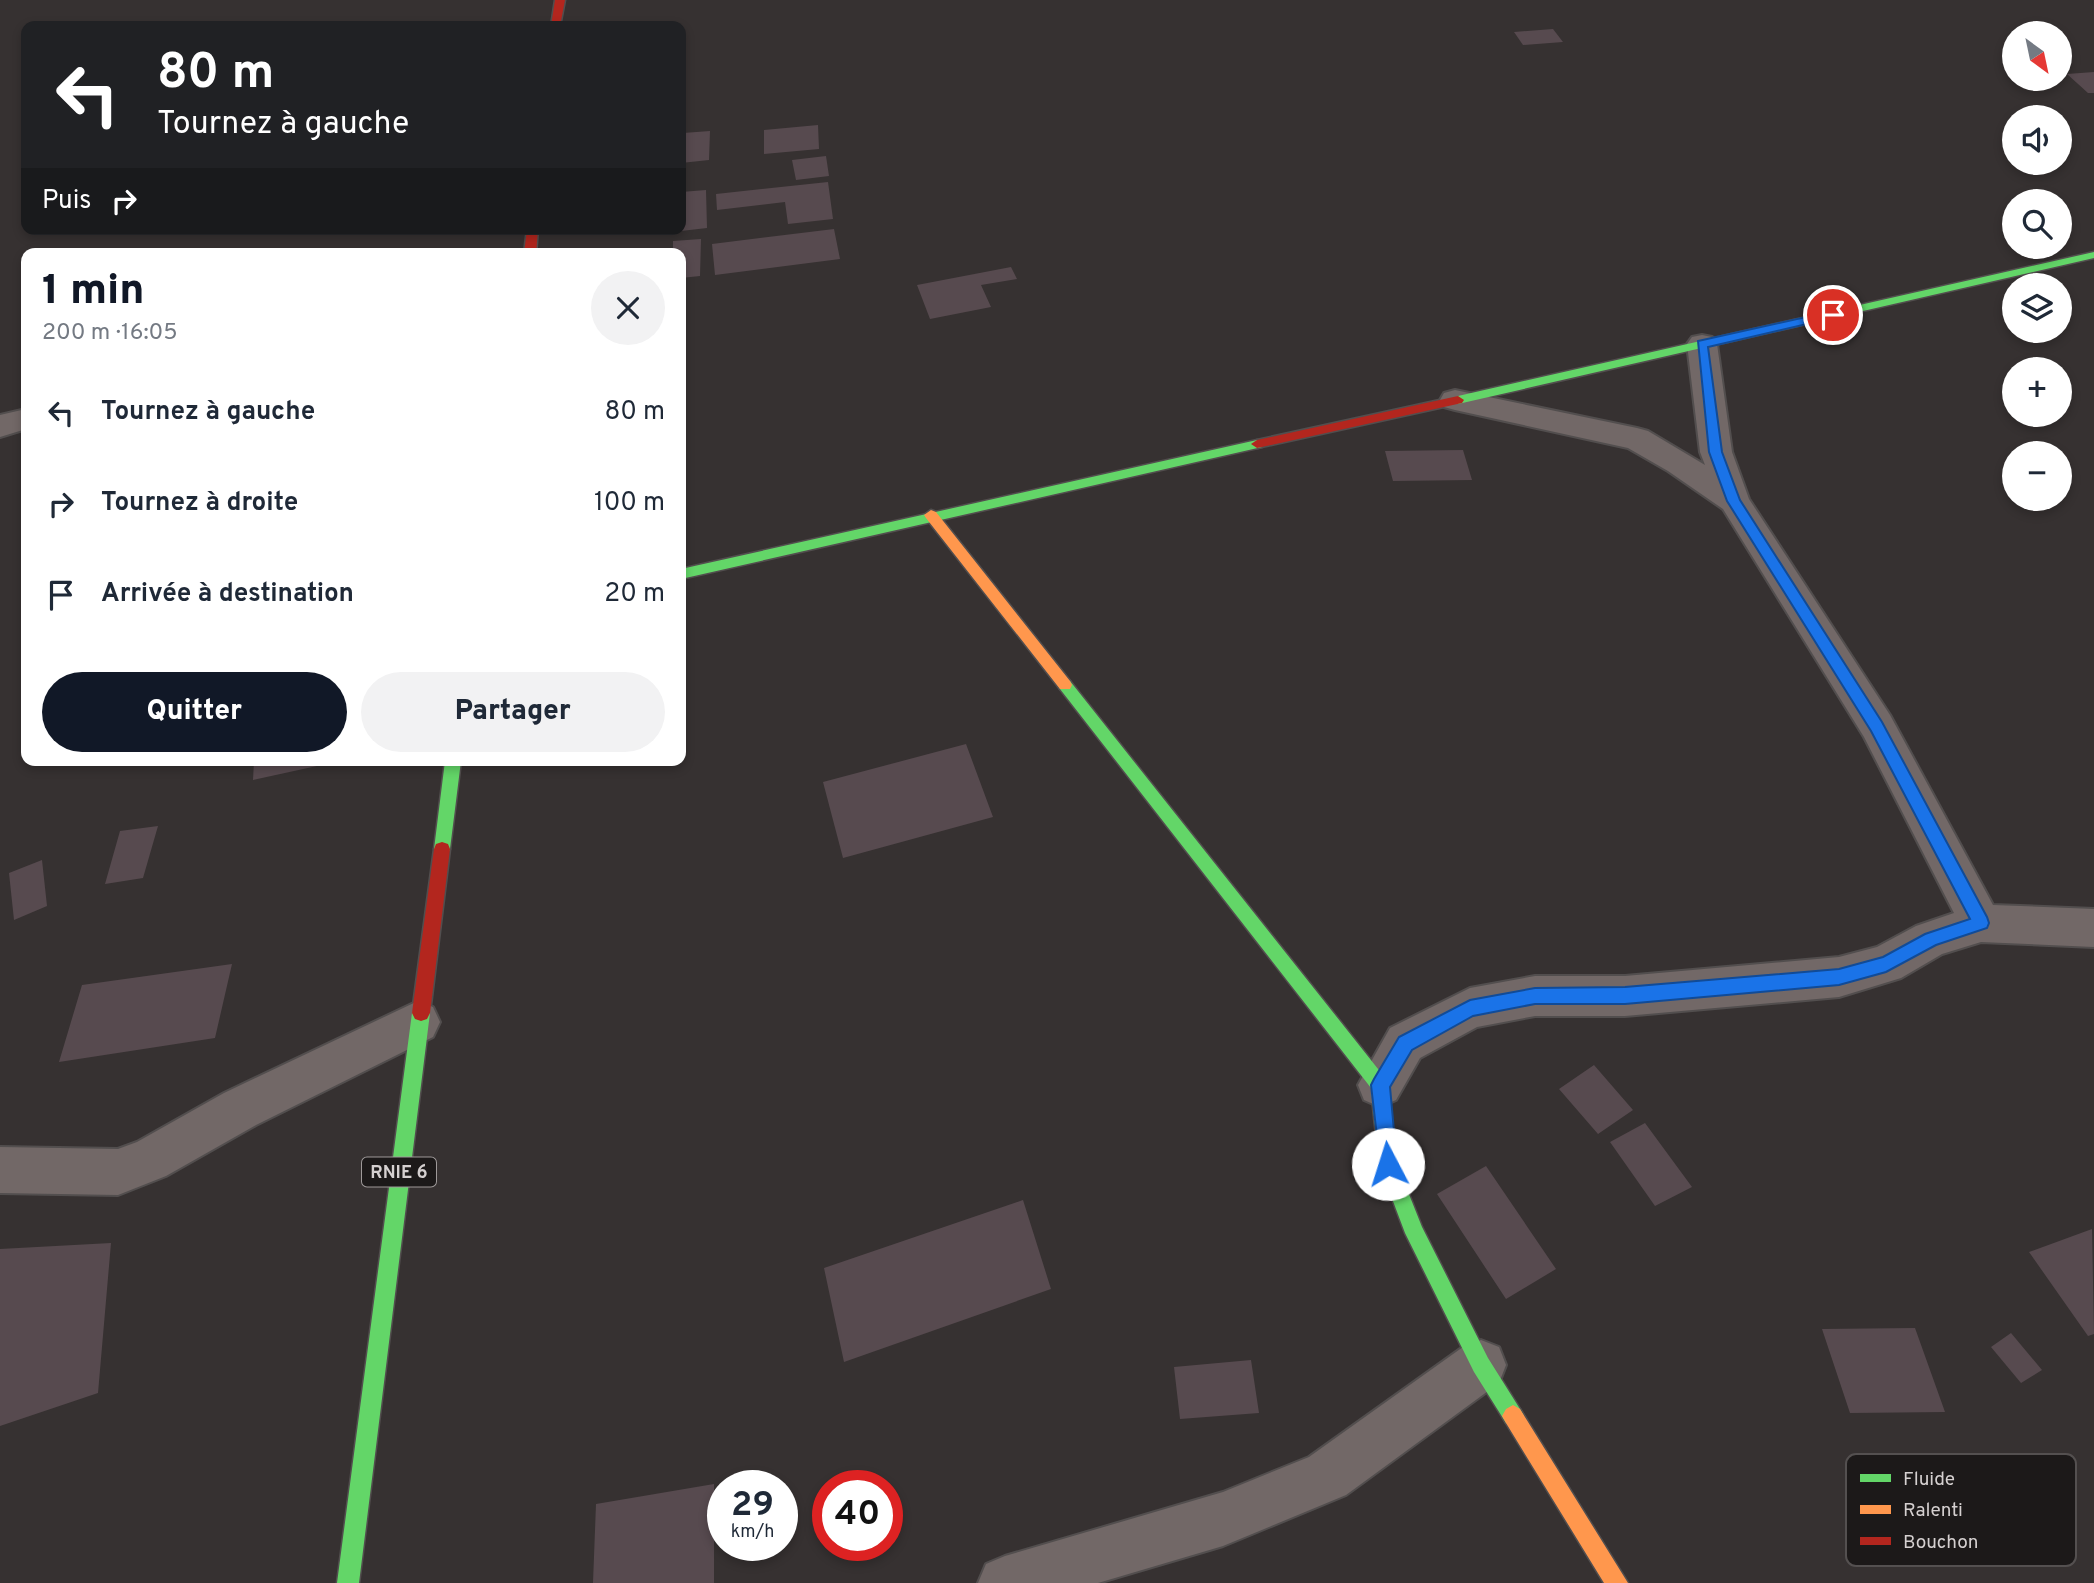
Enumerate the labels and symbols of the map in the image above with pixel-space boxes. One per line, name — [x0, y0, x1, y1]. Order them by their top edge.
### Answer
north arrow — [2002, 21, 2072, 91]
pin — [1803, 285, 1863, 345]
position arrow — [1351, 1127, 1425, 1201]
road number: RNIE 6 — [362, 1157, 436, 1186]
legend — [1846, 1454, 2076, 1566]
text: Fluide — [1903, 1468, 1955, 1492]
speed limit sign: 40 — [812, 1470, 903, 1561]
text: Ralenti — [1903, 1499, 1963, 1523]
text: Bouchon — [1903, 1531, 1979, 1555]

